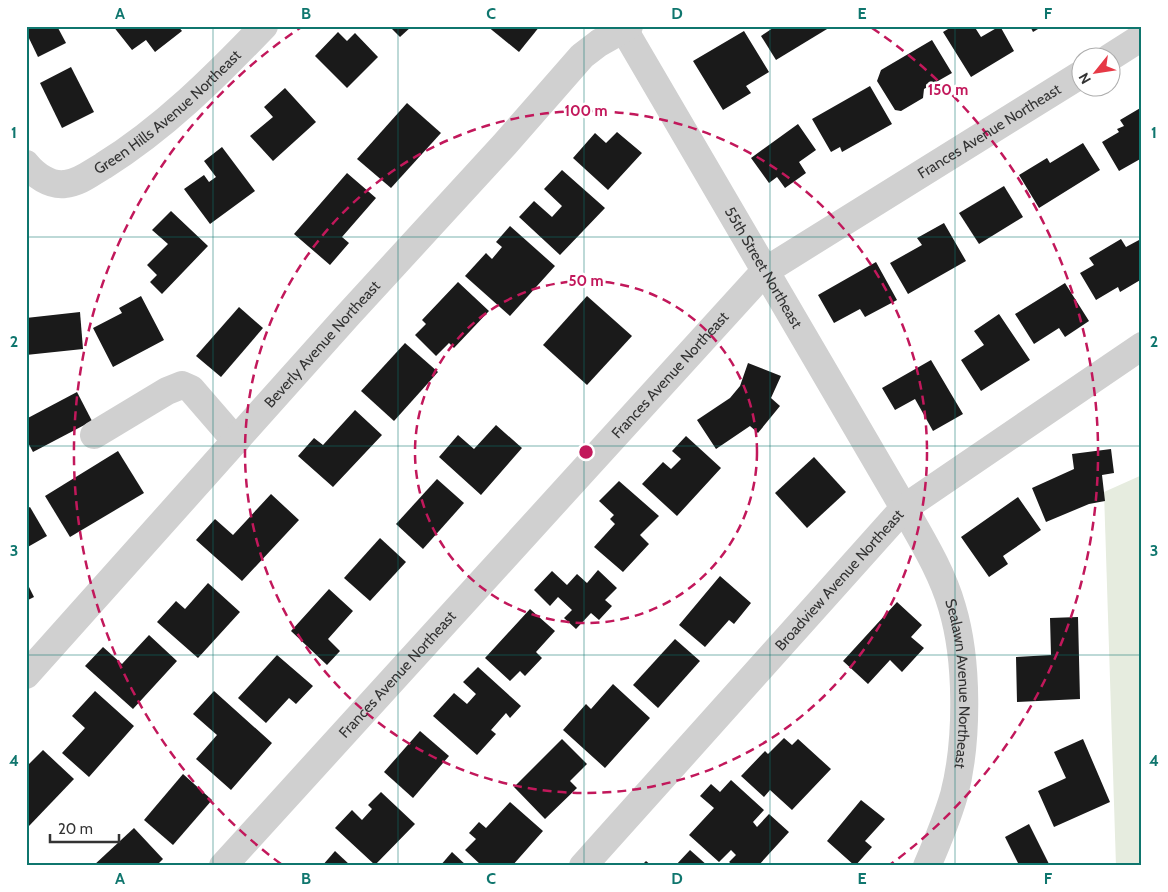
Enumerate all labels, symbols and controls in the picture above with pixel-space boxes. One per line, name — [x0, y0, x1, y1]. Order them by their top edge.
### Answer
text: A — [115, 4, 125, 23]
text: B — [301, 4, 311, 23]
text: C — [486, 4, 496, 23]
text: D — [671, 4, 683, 23]
text: E — [857, 4, 867, 23]
text: F — [1044, 4, 1053, 23]
street label: Green Hills Avenue Northeast — [91, 46, 245, 178]
north arrow — [1070, 48, 1120, 98]
text: N — [1074, 70, 1095, 87]
street label: Frances Avenue Northeast — [914, 80, 1064, 183]
text: 150 m — [928, 81, 968, 99]
text: 100 m — [564, 102, 608, 120]
text: 1 — [11, 123, 17, 142]
text: 1 — [1151, 123, 1157, 142]
street label: 55th Street Northeast — [721, 204, 806, 332]
text: 50 m — [568, 272, 604, 290]
street label: Beverly Avenue Northeast — [260, 277, 384, 411]
street label: Frances Avenue Northeast — [608, 308, 732, 442]
text: 2 — [10, 332, 18, 351]
text: 2 — [1150, 332, 1158, 351]
centre of rings — [577, 443, 595, 461]
street label: Broadview Avenue Northeast — [771, 506, 907, 654]
text: 3 — [10, 541, 18, 560]
text: 3 — [1150, 541, 1158, 560]
street label: Sealawn Avenue Northeast — [941, 597, 973, 770]
street label: Frances Avenue Northeast — [335, 607, 460, 742]
text: 4 — [9, 751, 19, 770]
text: 4 — [1149, 751, 1159, 770]
scale bar — [50, 812, 119, 844]
text: 20 m — [58, 820, 93, 838]
text: A — [115, 869, 125, 888]
text: B — [301, 869, 311, 888]
text: C — [486, 869, 496, 888]
text: D — [671, 869, 683, 888]
text: E — [857, 869, 867, 888]
text: F — [1044, 869, 1053, 888]

